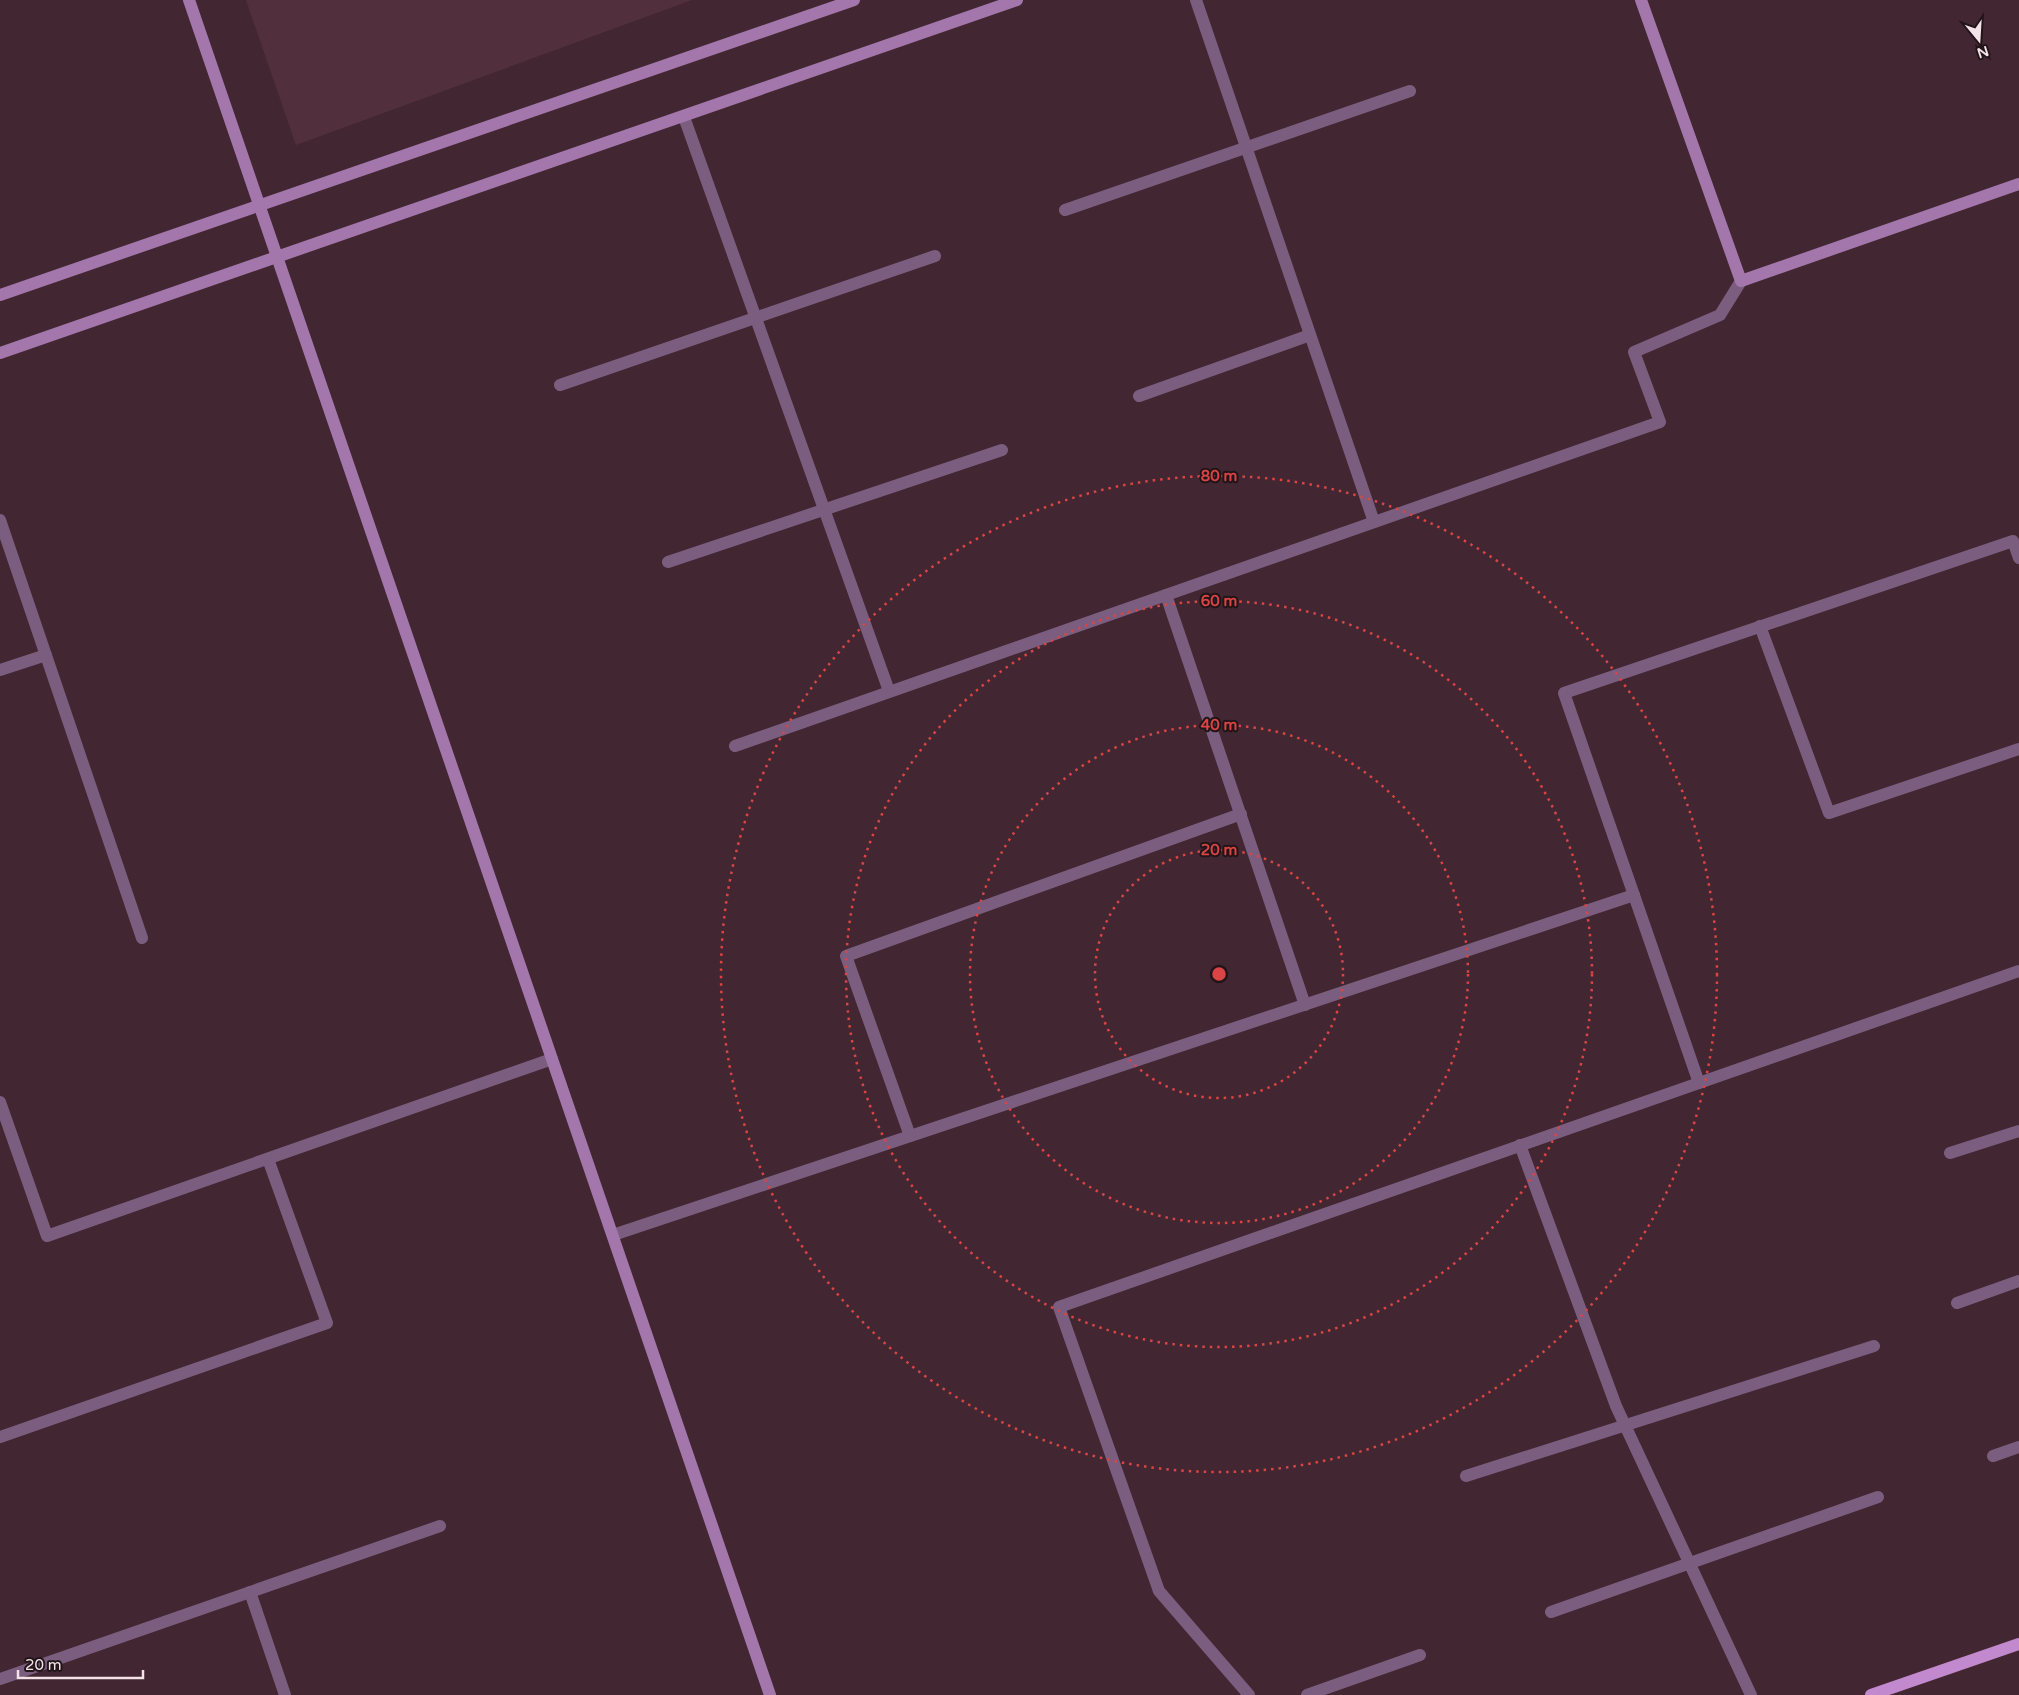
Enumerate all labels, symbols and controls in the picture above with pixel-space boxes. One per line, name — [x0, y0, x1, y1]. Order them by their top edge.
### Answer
north arrow — [1954, 15, 2004, 65]
text: N — [1975, 42, 1991, 62]
text: 80 m — [1201, 467, 1237, 485]
text: 60 m — [1201, 592, 1237, 610]
text: 40 m — [1201, 716, 1237, 734]
text: 20 m — [1201, 841, 1237, 859]
centre of rings — [1210, 965, 1228, 983]
scale bar — [18, 1648, 142, 1680]
text: 20 m — [25, 1656, 62, 1674]

